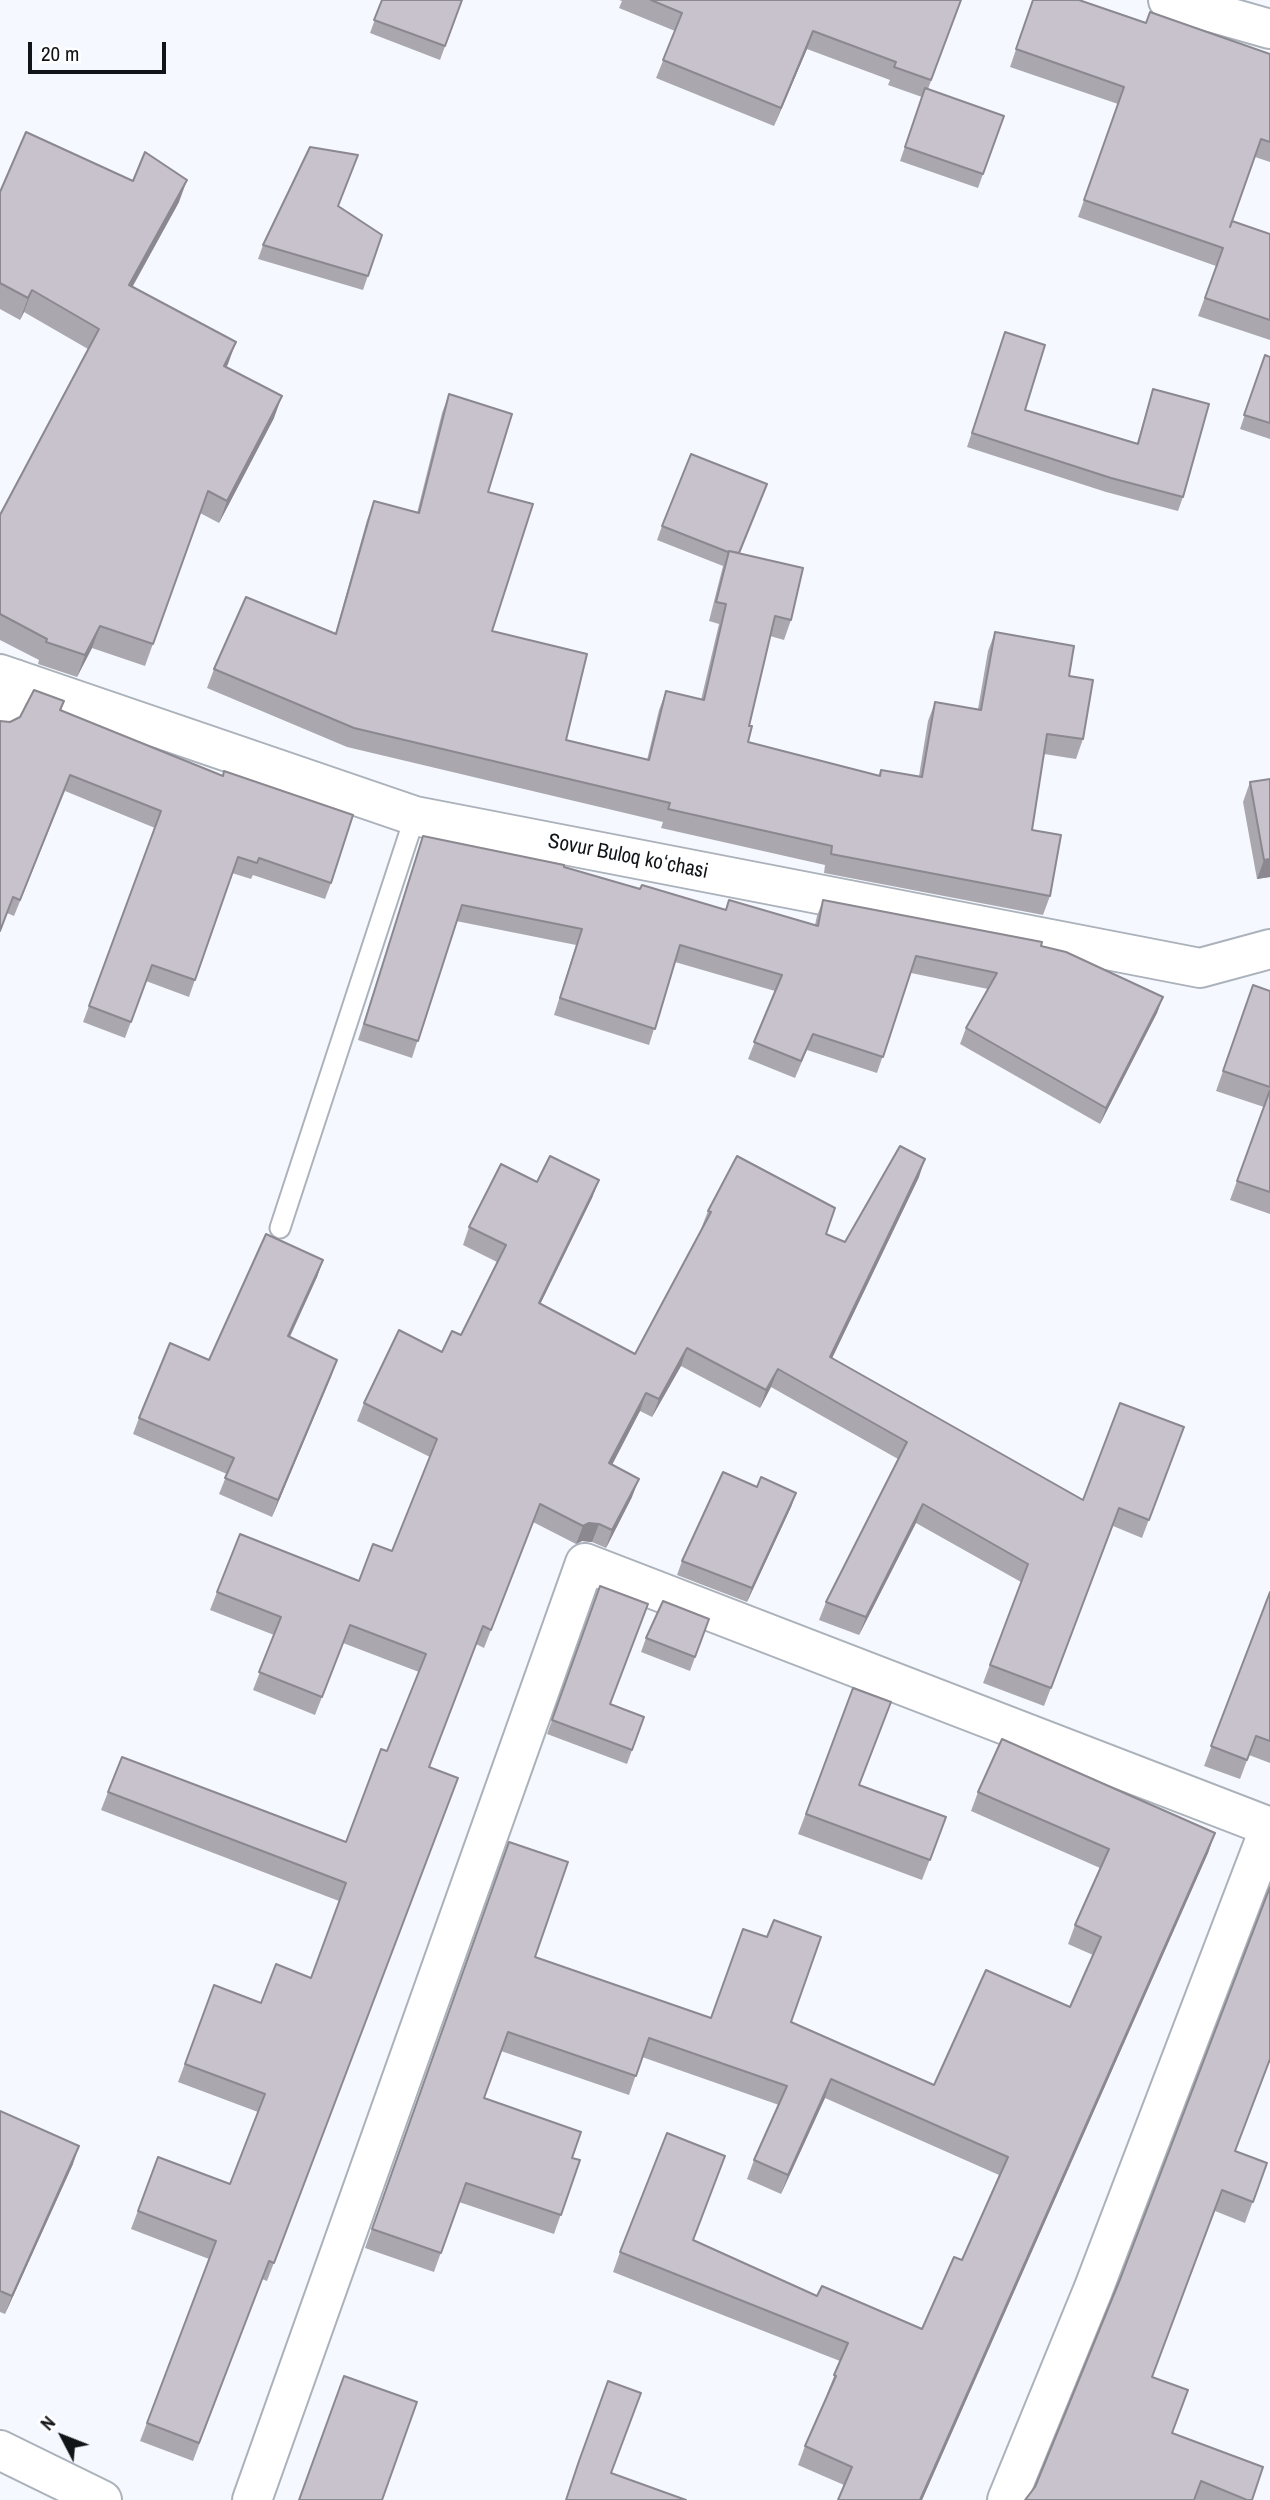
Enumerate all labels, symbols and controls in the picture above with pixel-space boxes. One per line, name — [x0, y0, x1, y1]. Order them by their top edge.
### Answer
scale bar — [32, 28, 170, 72]
text: 20 m — [41, 39, 79, 68]
street label: Sovur Buloq koʻchasi — [546, 829, 710, 885]
north arrow — [28, 2402, 98, 2472]
text: N — [34, 2410, 61, 2436]

